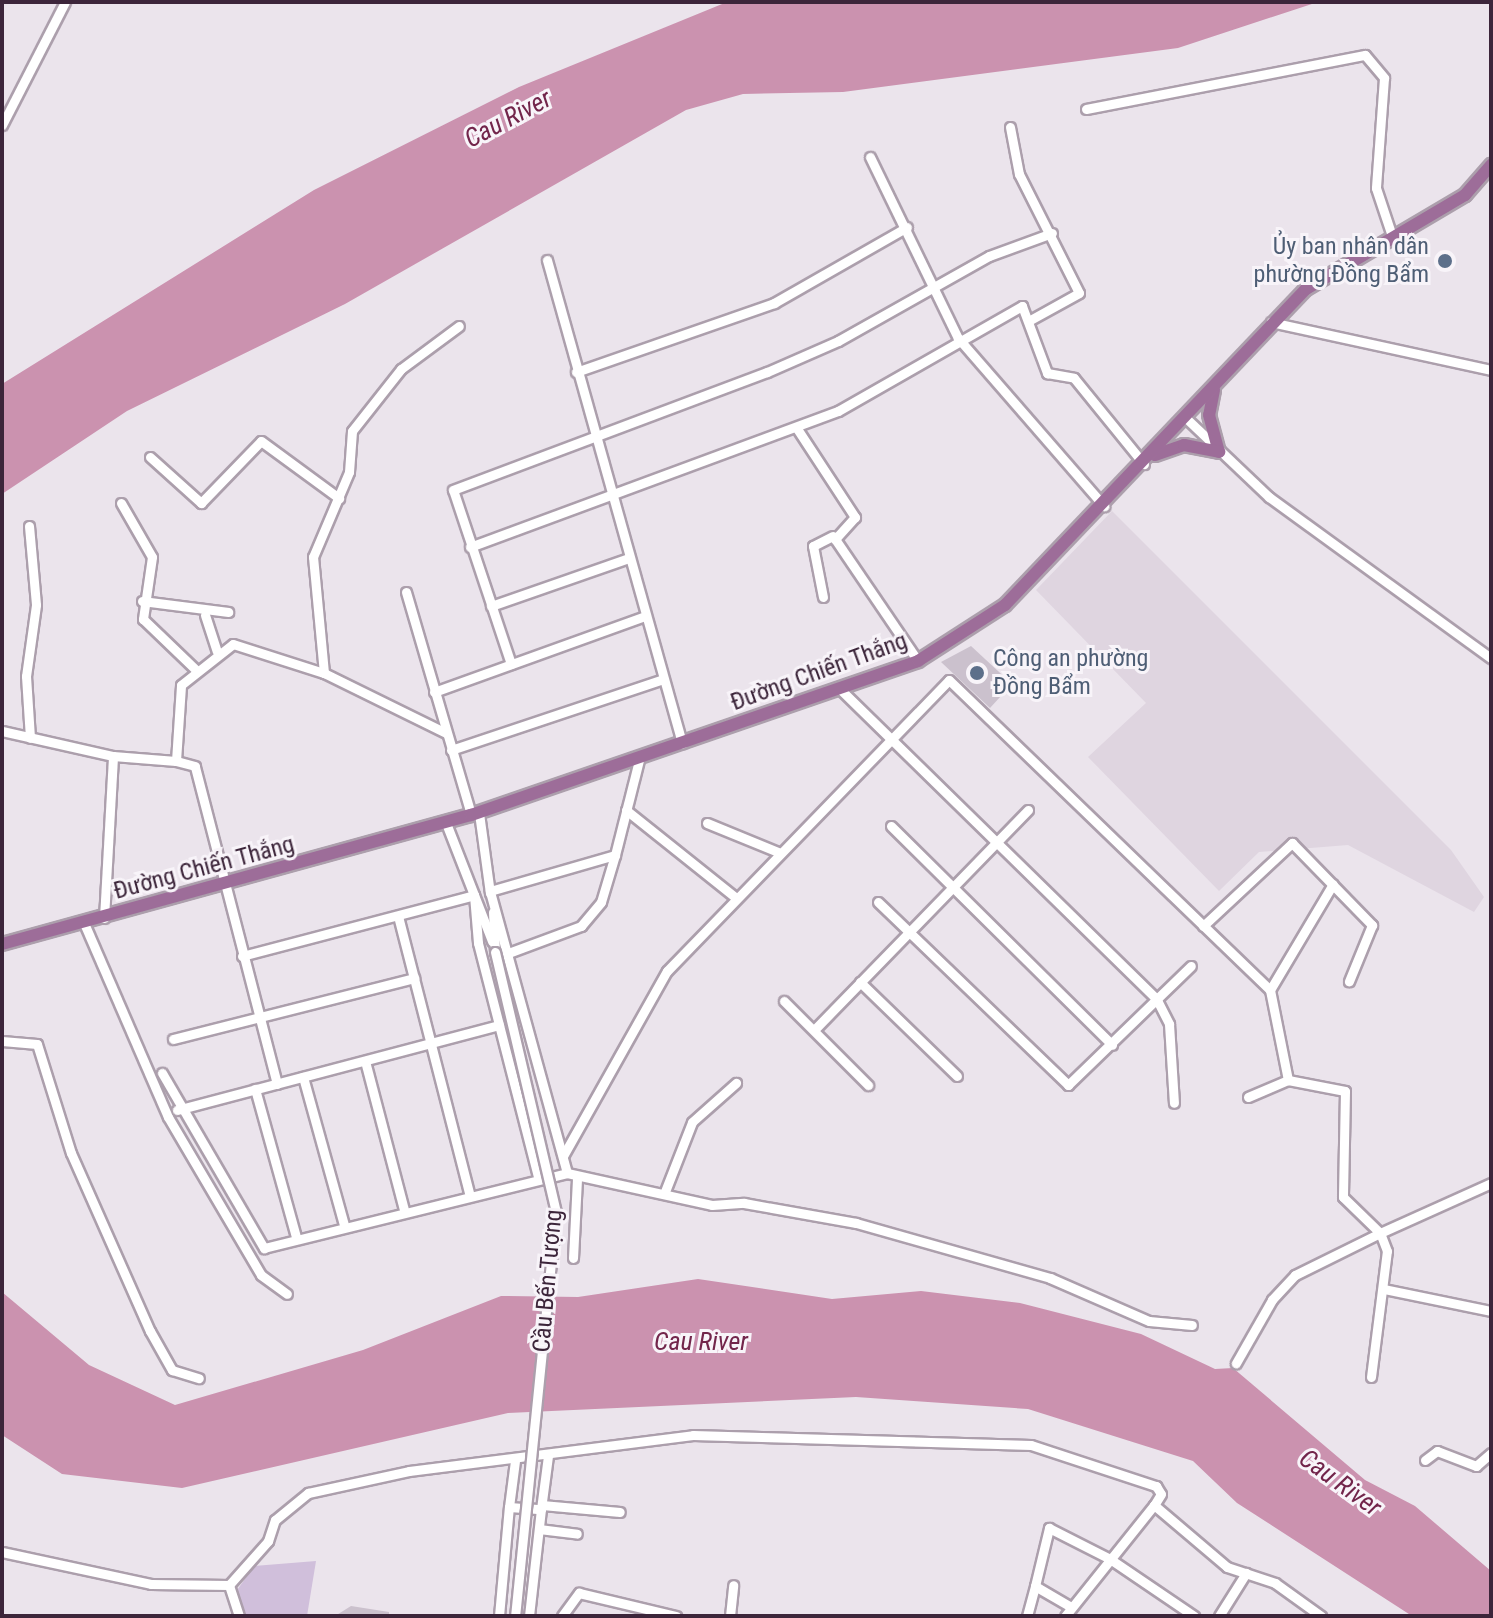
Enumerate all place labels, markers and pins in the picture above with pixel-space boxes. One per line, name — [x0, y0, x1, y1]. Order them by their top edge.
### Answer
place label: Ủy ban nhân dân phường Đồng Bẩm — [1254, 233, 1429, 289]
marker: Ủy ban nhân dân phường Đồng Bẩm — [1436, 252, 1454, 270]
place label: Công an phường Đồng Bẩm — [993, 645, 1148, 701]
marker: Công an phường Đồng Bẩm — [968, 664, 986, 682]

